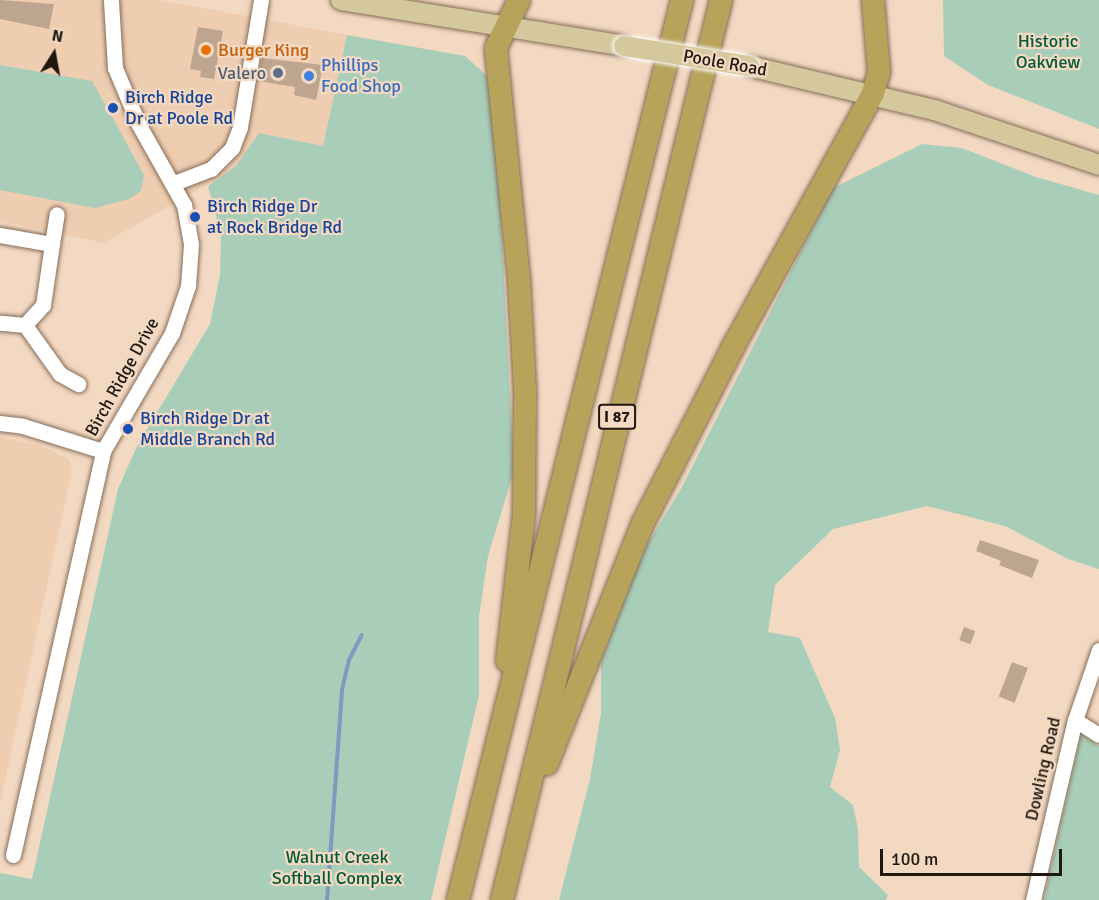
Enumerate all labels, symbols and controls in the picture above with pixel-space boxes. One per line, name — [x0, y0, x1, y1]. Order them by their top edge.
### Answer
north arrow — [24, 24, 84, 84]
text: N — [50, 25, 65, 47]
park label: Historic Oakview — [1016, 31, 1080, 74]
place label: Burger King — [218, 39, 309, 61]
marker: Burger King — [199, 43, 213, 57]
street label: Poole Road — [681, 45, 769, 81]
place label: Phillips Food Shop — [321, 55, 401, 98]
place label: Valero — [217, 62, 266, 84]
marker: Valero — [271, 66, 285, 80]
marker: Phillips Food Shop — [302, 69, 316, 83]
place label: Birch Ridge Dr at Poole Rd — [125, 87, 233, 130]
marker: Birch Ridge Dr at Poole Rd — [106, 101, 120, 115]
place label: Birch Ridge Dr at Rock Bridge Rd — [207, 196, 342, 238]
marker: Birch Ridge Dr at Rock Bridge Rd — [188, 210, 202, 224]
street label: Birch Ridge Drive — [80, 314, 164, 440]
road number: I 87 — [598, 404, 636, 430]
place label: Birch Ridge Dr at Middle Branch Rd — [140, 408, 275, 450]
marker: Birch Ridge Dr at Middle Branch Rd — [121, 422, 135, 436]
street label: Dowling Road — [1021, 715, 1065, 823]
scale bar — [883, 837, 1064, 875]
park label: Walnut Creek Softball Complex — [272, 847, 402, 890]
text: 100 m — [891, 848, 938, 870]

